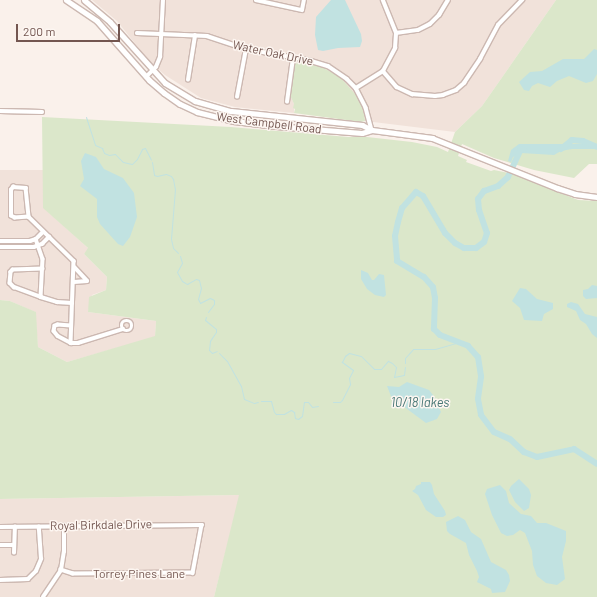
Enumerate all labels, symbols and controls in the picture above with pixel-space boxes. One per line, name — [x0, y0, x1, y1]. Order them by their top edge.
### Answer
scale bar — [18, 16, 122, 42]
text: 200 m — [23, 24, 55, 38]
street label: Water Oak Drive — [231, 37, 315, 69]
street label: West Campbell Road — [216, 109, 322, 137]
water label: 10/18 lakes — [391, 394, 449, 410]
street label: Royal Birkdale Drive — [50, 517, 152, 533]
street label: Torrey Pines Lane — [93, 567, 185, 581]

